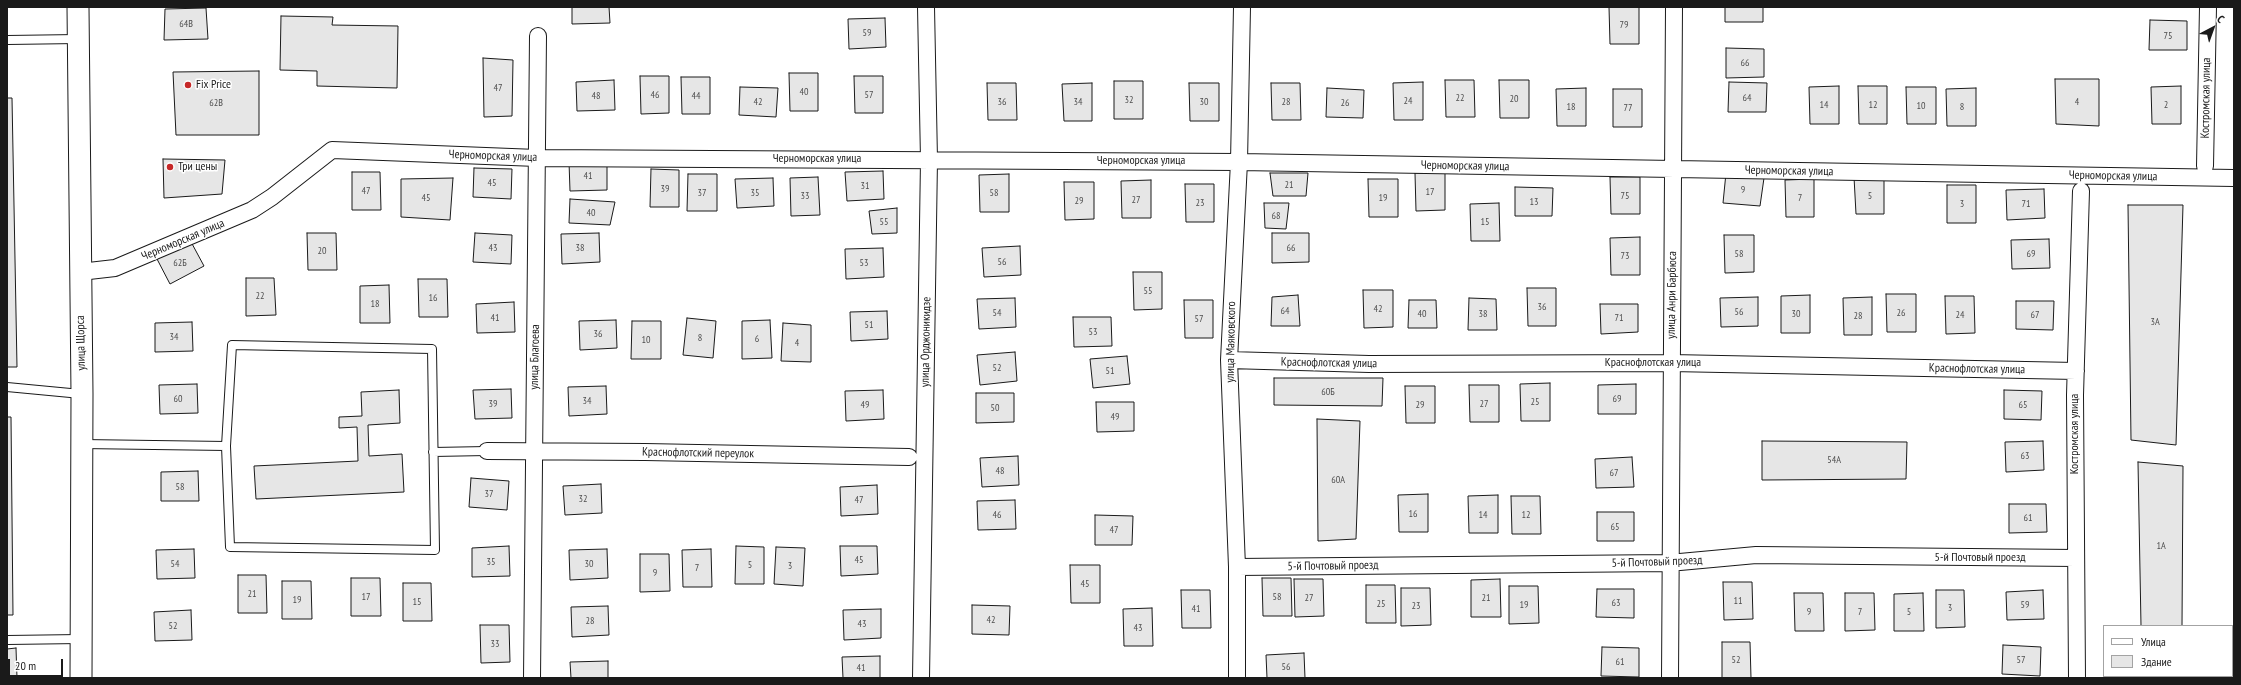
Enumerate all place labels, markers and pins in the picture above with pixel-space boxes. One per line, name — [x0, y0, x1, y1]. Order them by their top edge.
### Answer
place label: Fix Price — [196, 78, 231, 92]
marker: Fix Price — [183, 80, 193, 90]
place label: Три цены — [178, 160, 217, 174]
marker: Три цены — [165, 162, 175, 172]

